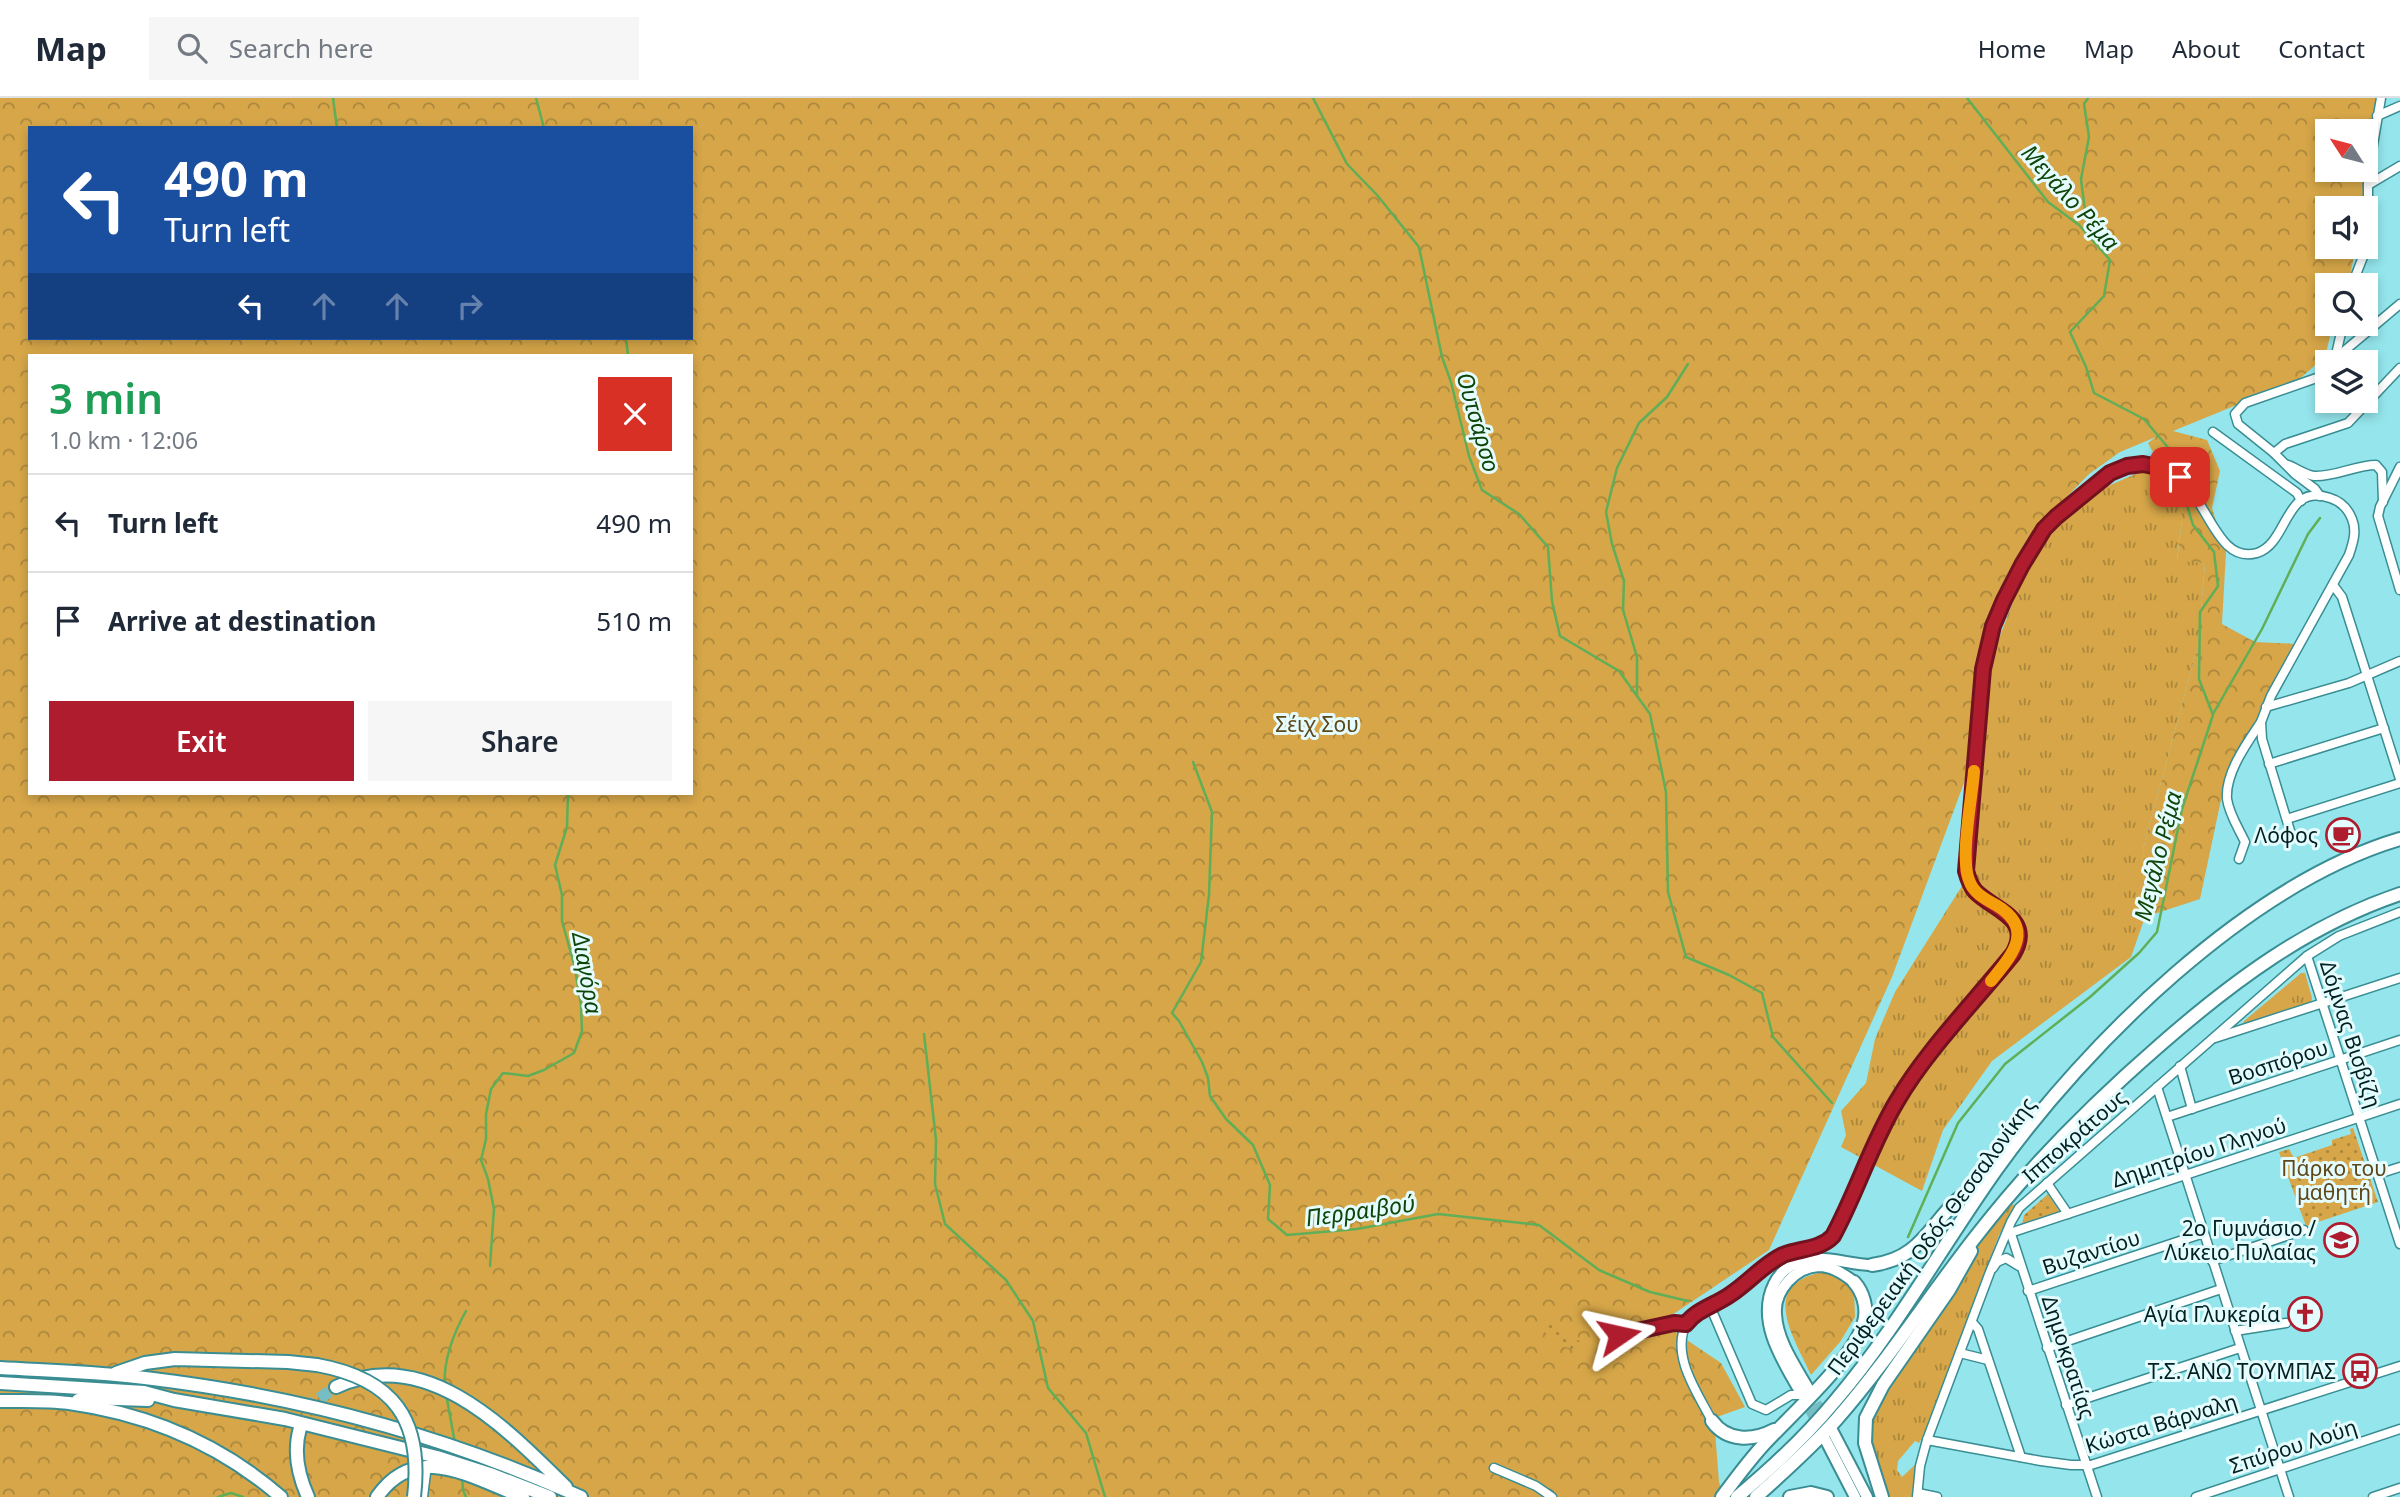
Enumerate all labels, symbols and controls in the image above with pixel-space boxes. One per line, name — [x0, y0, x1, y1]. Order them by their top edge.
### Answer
search box — [149, 17, 639, 80]
text: Map — [35, 26, 107, 71]
icon: search — [173, 29, 211, 67]
text: Search here — [229, 30, 373, 66]
text: Home — [1978, 32, 2046, 65]
text: Map — [2084, 32, 2134, 65]
text: About — [2172, 32, 2240, 65]
text: Contact — [2278, 32, 2365, 65]
north arrow — [2315, 119, 2378, 182]
map controls — [2315, 119, 2378, 413]
water label: Μεγάλο Ρέμα — [2015, 137, 2127, 257]
text: 490 m — [164, 145, 309, 211]
icon: left — [49, 154, 140, 245]
button: sound — [2315, 196, 2378, 259]
text: Turn left — [164, 208, 290, 251]
button: search — [2315, 273, 2378, 336]
icon: left — [232, 287, 270, 325]
icon: ahead — [305, 287, 343, 325]
icon: ahead — [378, 287, 416, 325]
icon: right — [451, 287, 489, 325]
button: layers — [2315, 350, 2378, 413]
water label: Ουτσάρσο — [1450, 368, 1508, 476]
text: 3 min — [49, 369, 163, 426]
button: close — [598, 377, 672, 451]
text: 1.0 km · 12:06 — [49, 424, 198, 456]
pin — [2150, 447, 2210, 507]
icon: arrive — [2161, 458, 2199, 496]
icon: left — [49, 504, 87, 542]
text: Turn left — [108, 505, 219, 541]
text: 490 m — [596, 505, 672, 541]
icon: arrive — [49, 602, 87, 640]
text: Arrive at destination — [108, 603, 377, 639]
text: 510 m — [596, 603, 672, 639]
button: Exit — [49, 701, 354, 781]
button: Share — [368, 701, 672, 781]
park label: Σέιχ Σου — [1275, 710, 1359, 738]
water label: Μεγάλο Ρέμα — [2125, 788, 2189, 924]
cafe icon: Λόφος — [2324, 816, 2362, 854]
place label: Λόφος — [2254, 821, 2318, 849]
water label: Διαγόρα — [565, 928, 611, 1016]
street label: Δόμνας Βισβίζη — [2314, 957, 2388, 1111]
street label: Βοσπόρου — [2225, 1033, 2331, 1091]
street label: Ιπποκράτους — [2016, 1083, 2132, 1189]
street label: Περιφερειακή Οδός Θεσσαλονίκης — [1821, 1091, 2041, 1381]
street label: Δημητρίου Γληνού — [2108, 1111, 2290, 1193]
park label: Πάρκο του μαθητή — [2281, 1154, 2387, 1206]
water label: Περραιβού — [1303, 1186, 1417, 1234]
place label: 2o Γυμνάσιο / Λύκειο Πυλαίας — [2164, 1214, 2316, 1266]
school or university icon: 2o Γυμνάσιο / Λύκειο Πυλαίας — [2322, 1221, 2360, 1259]
street label: Βυζαντίου — [2039, 1223, 2143, 1281]
street label: Δημοκρατίας — [2036, 1292, 2102, 1422]
church icon: Αγία Γλυκερία — [2286, 1295, 2324, 1333]
position arrow — [1582, 1298, 1656, 1372]
place label: Αγία Γλυκερία — [2144, 1300, 2280, 1328]
bus stop icon: Τ.Σ. ΑΝΩ ΤΟΥΜΠΑΣ — [2341, 1352, 2379, 1390]
place label: Τ.Σ. ΑΝΩ ΤΟΥΜΠΑΣ — [2148, 1357, 2336, 1385]
street label: Κώστα Βάρναλη — [2082, 1387, 2240, 1459]
street label: Σπύρου Λούη — [2226, 1412, 2360, 1480]

